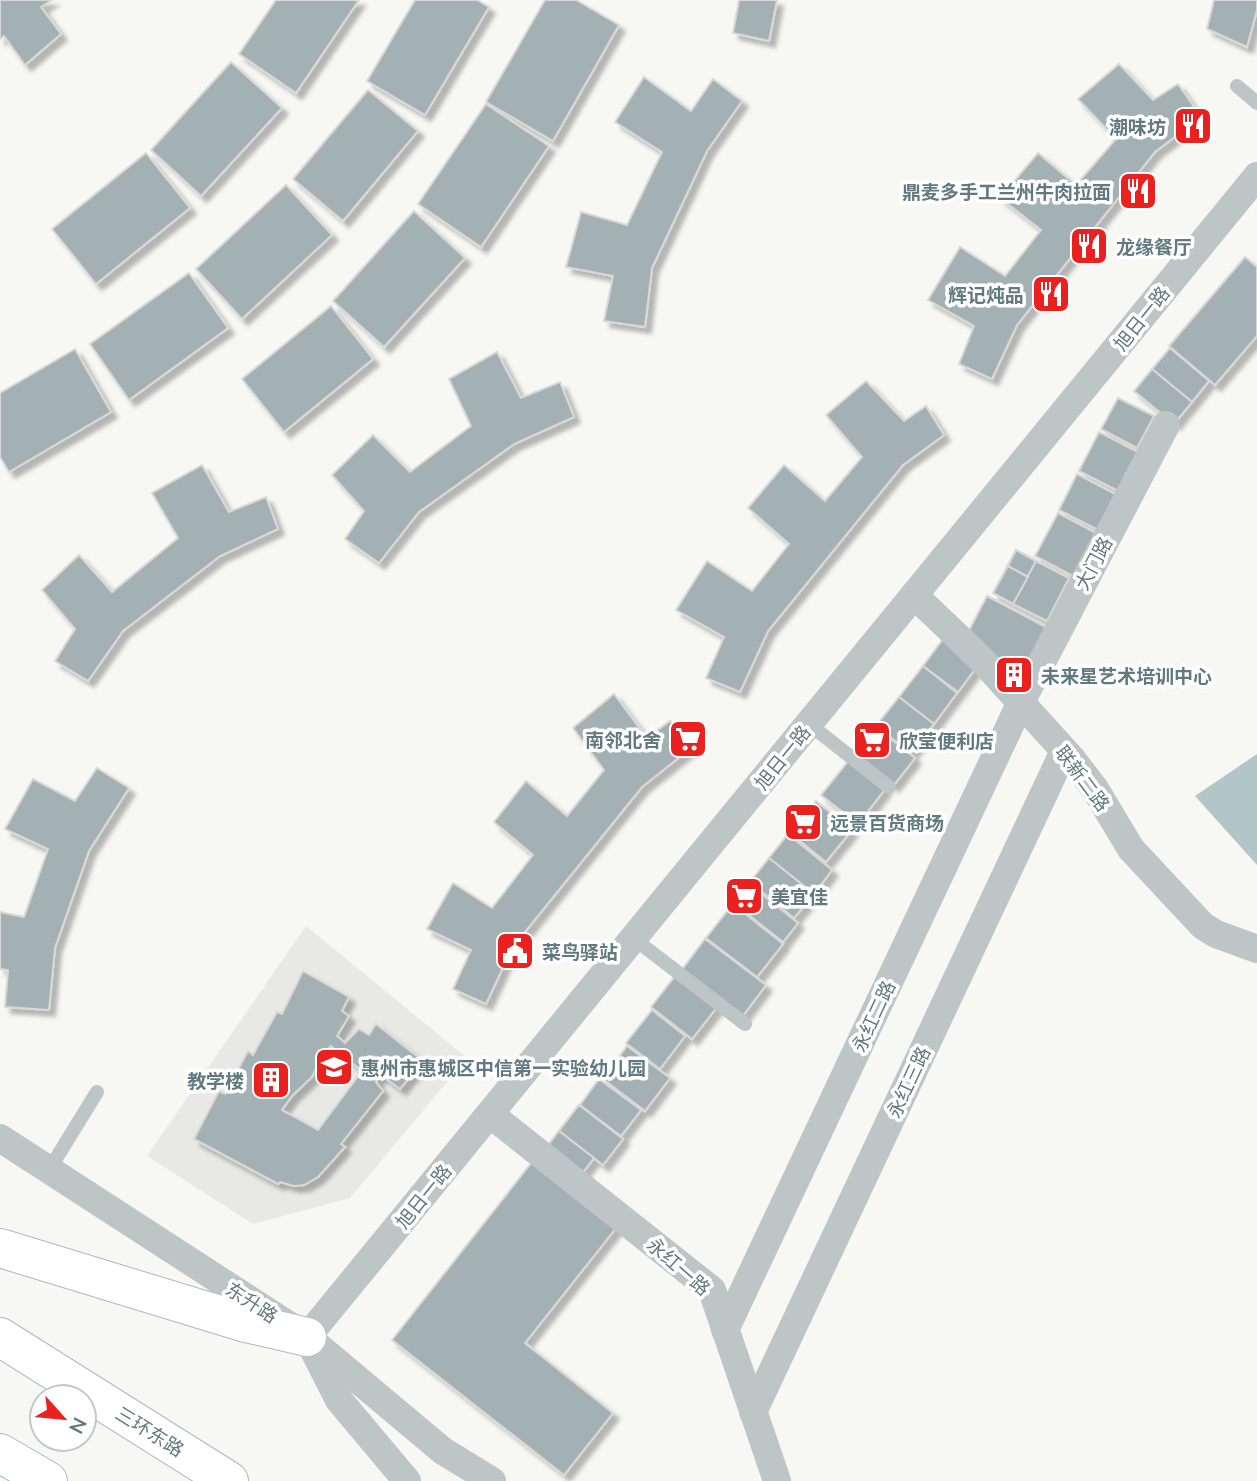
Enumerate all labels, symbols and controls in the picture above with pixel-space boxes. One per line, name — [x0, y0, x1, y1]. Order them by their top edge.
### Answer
restaurant icon: 潮味坊 — [1172, 105, 1214, 147]
place label: 潮味坊 — [1109, 115, 1166, 138]
restaurant icon: 鼎麦多手工兰州牛肉拉面 — [1117, 170, 1159, 212]
place label: 鼎麦多手工兰州牛肉拉面 — [902, 180, 1111, 203]
restaurant icon: 龙缘餐厅 — [1068, 225, 1110, 267]
place label: 龙缘餐厅 — [1116, 235, 1192, 258]
restaurant icon: 辉记炖品 — [1030, 273, 1072, 315]
street label: 旭日一路 — [1108, 281, 1174, 355]
place label: 辉记炖品 — [948, 283, 1024, 306]
street label: 大门路 — [1069, 532, 1117, 594]
building icon: 未来星艺术培训中心 — [993, 654, 1035, 696]
place label: 未来星艺术培训中心 — [1041, 664, 1212, 687]
supermarket icon: 南邻北舍 — [667, 718, 709, 760]
supermarket icon: 欣莹便利店 — [851, 719, 893, 761]
street label: 旭日一路 — [749, 720, 815, 794]
place label: 南邻北舍 — [585, 728, 661, 751]
place label: 欣莹便利店 — [899, 729, 994, 752]
street label: 联新二路 — [1051, 741, 1115, 815]
supermarket icon: 远景百货商场 — [782, 801, 824, 843]
place label: 远景百货商场 — [830, 811, 944, 834]
supermarket icon: 美宜佳 — [723, 875, 765, 917]
place label: 美宜佳 — [771, 885, 828, 908]
public building icon: 菜鸟驿站 — [494, 930, 536, 972]
place label: 菜鸟驿站 — [542, 940, 618, 963]
street label: 永红二路 — [847, 977, 899, 1055]
street label: 永红三路 — [882, 1043, 934, 1121]
school or university icon: 惠州市惠城区中信第一实验幼儿园 — [313, 1046, 355, 1088]
place label: 惠州市惠城区中信第一实验幼儿园 — [361, 1056, 646, 1079]
building icon: 教学楼 — [250, 1059, 292, 1101]
place label: 教学楼 — [187, 1069, 244, 1092]
street label: 旭日一路 — [390, 1159, 456, 1233]
street label: 永红一路 — [643, 1232, 715, 1300]
street label: 东升路 — [222, 1277, 282, 1327]
north arrow — [28, 1383, 98, 1453]
street label: 三环东路 — [112, 1401, 188, 1461]
text: N — [65, 1414, 92, 1438]

